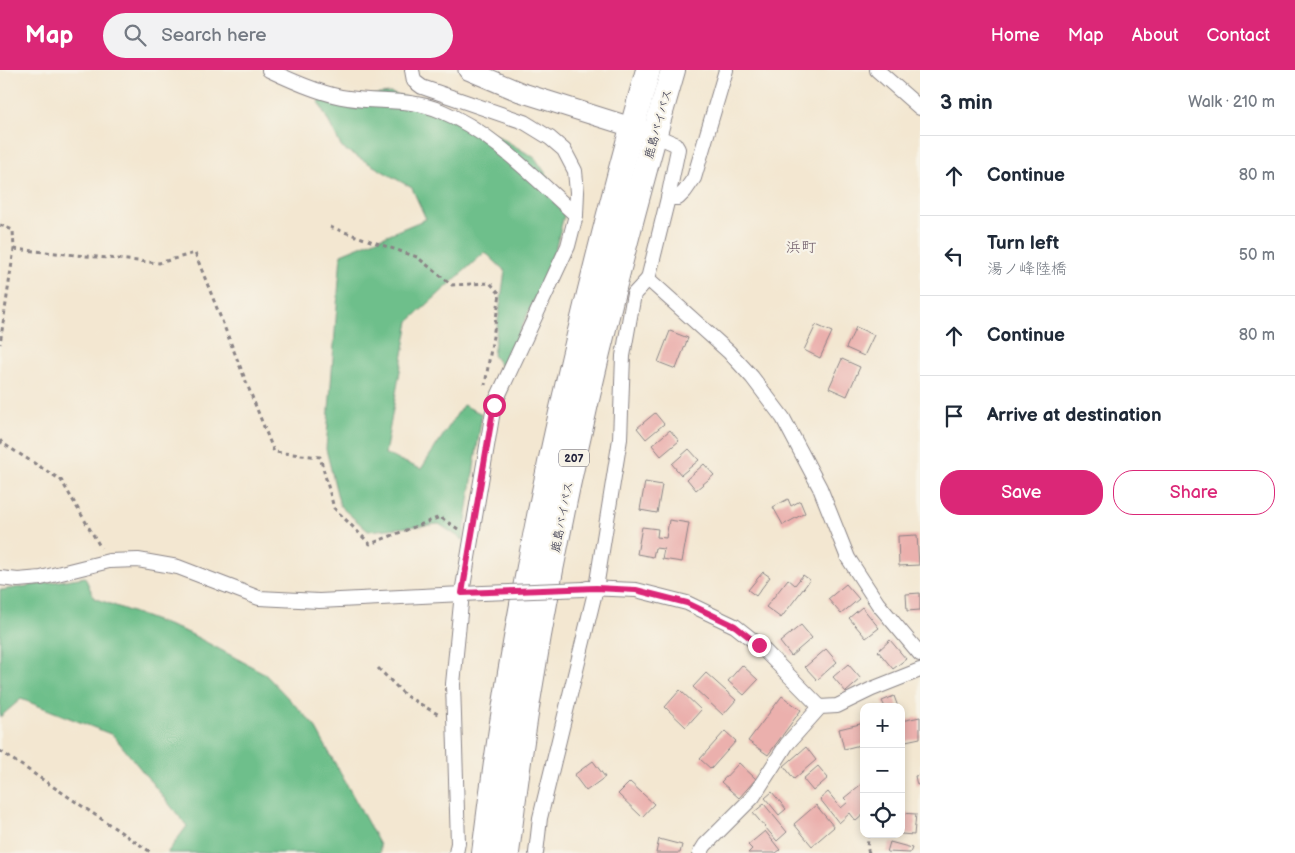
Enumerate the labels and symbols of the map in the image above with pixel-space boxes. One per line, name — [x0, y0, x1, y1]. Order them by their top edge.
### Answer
street label: 鹿島バイパス — [641, 88, 676, 161]
district label: 浜町 — [786, 238, 817, 257]
route start — [483, 394, 506, 417]
road number: 207 — [559, 449, 589, 466]
street label: 鹿島バイパス — [548, 480, 577, 554]
route end — [748, 634, 771, 657]

